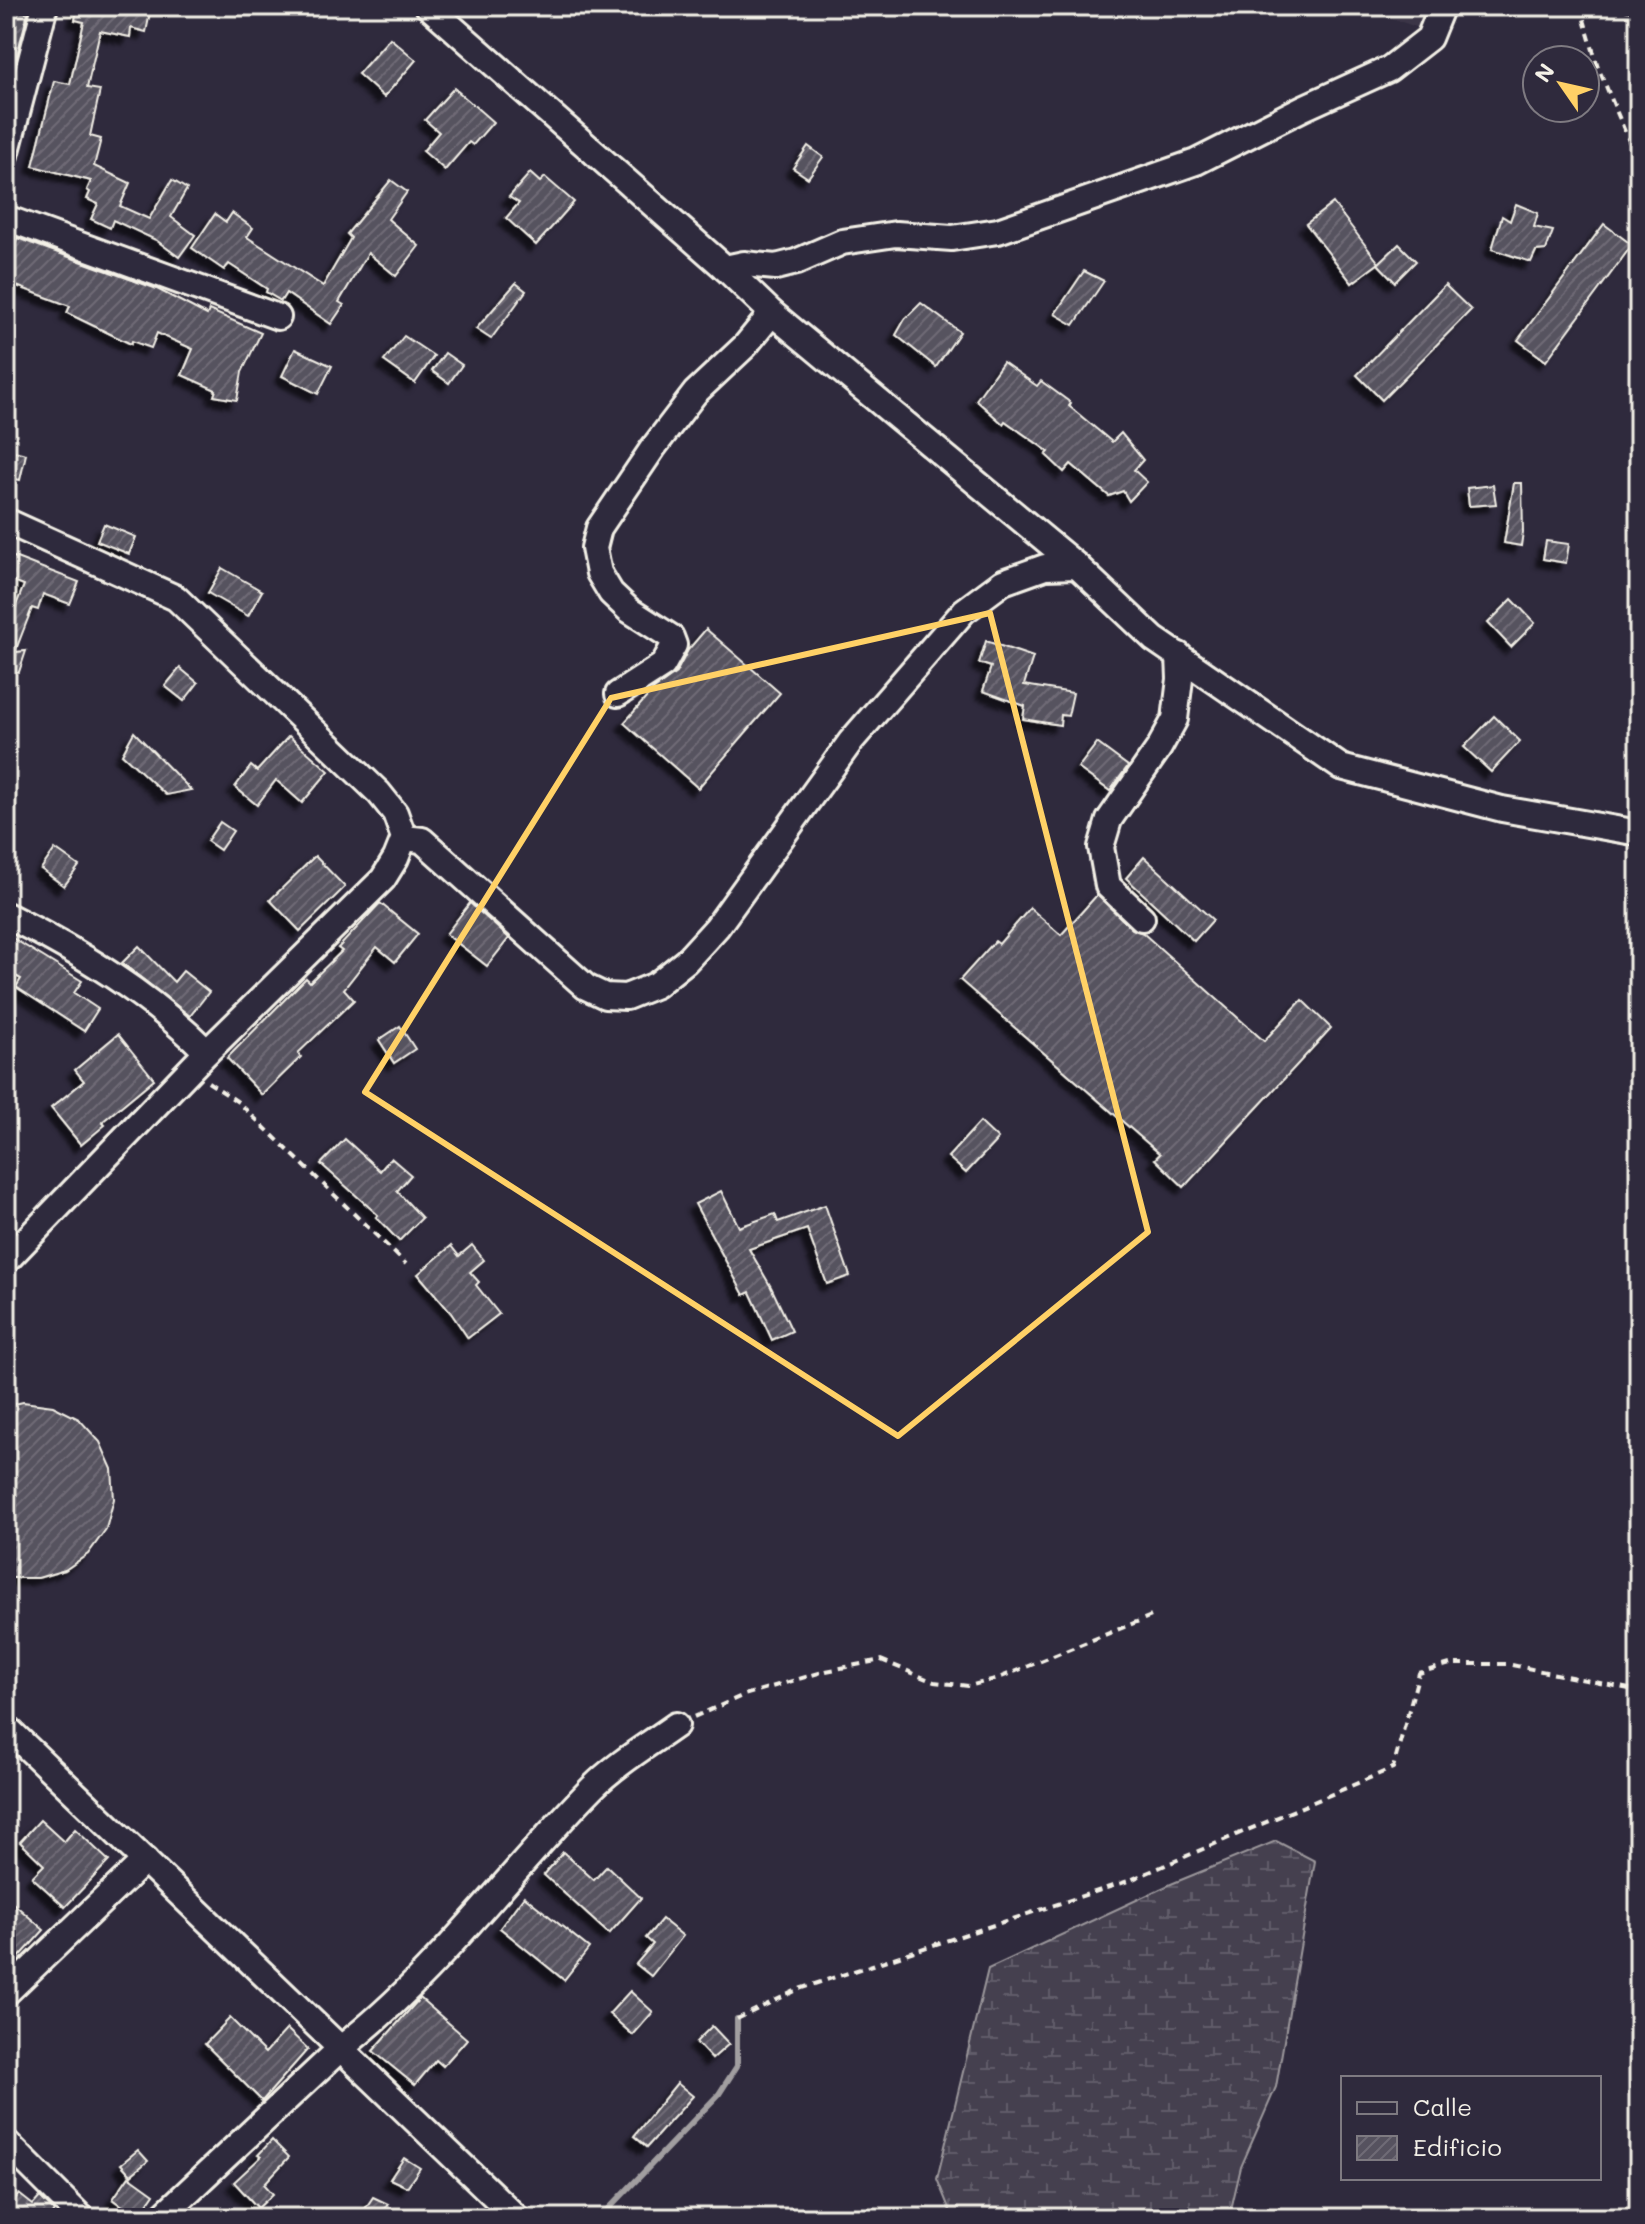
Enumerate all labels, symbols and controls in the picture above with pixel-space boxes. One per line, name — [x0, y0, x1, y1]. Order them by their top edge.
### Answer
north arrow — [1521, 44, 1601, 124]
text: N — [1527, 58, 1561, 88]
legend — [1341, 2076, 1601, 2180]
text: Calle — [1413, 2091, 1472, 2122]
text: Edificio — [1413, 2131, 1502, 2162]

